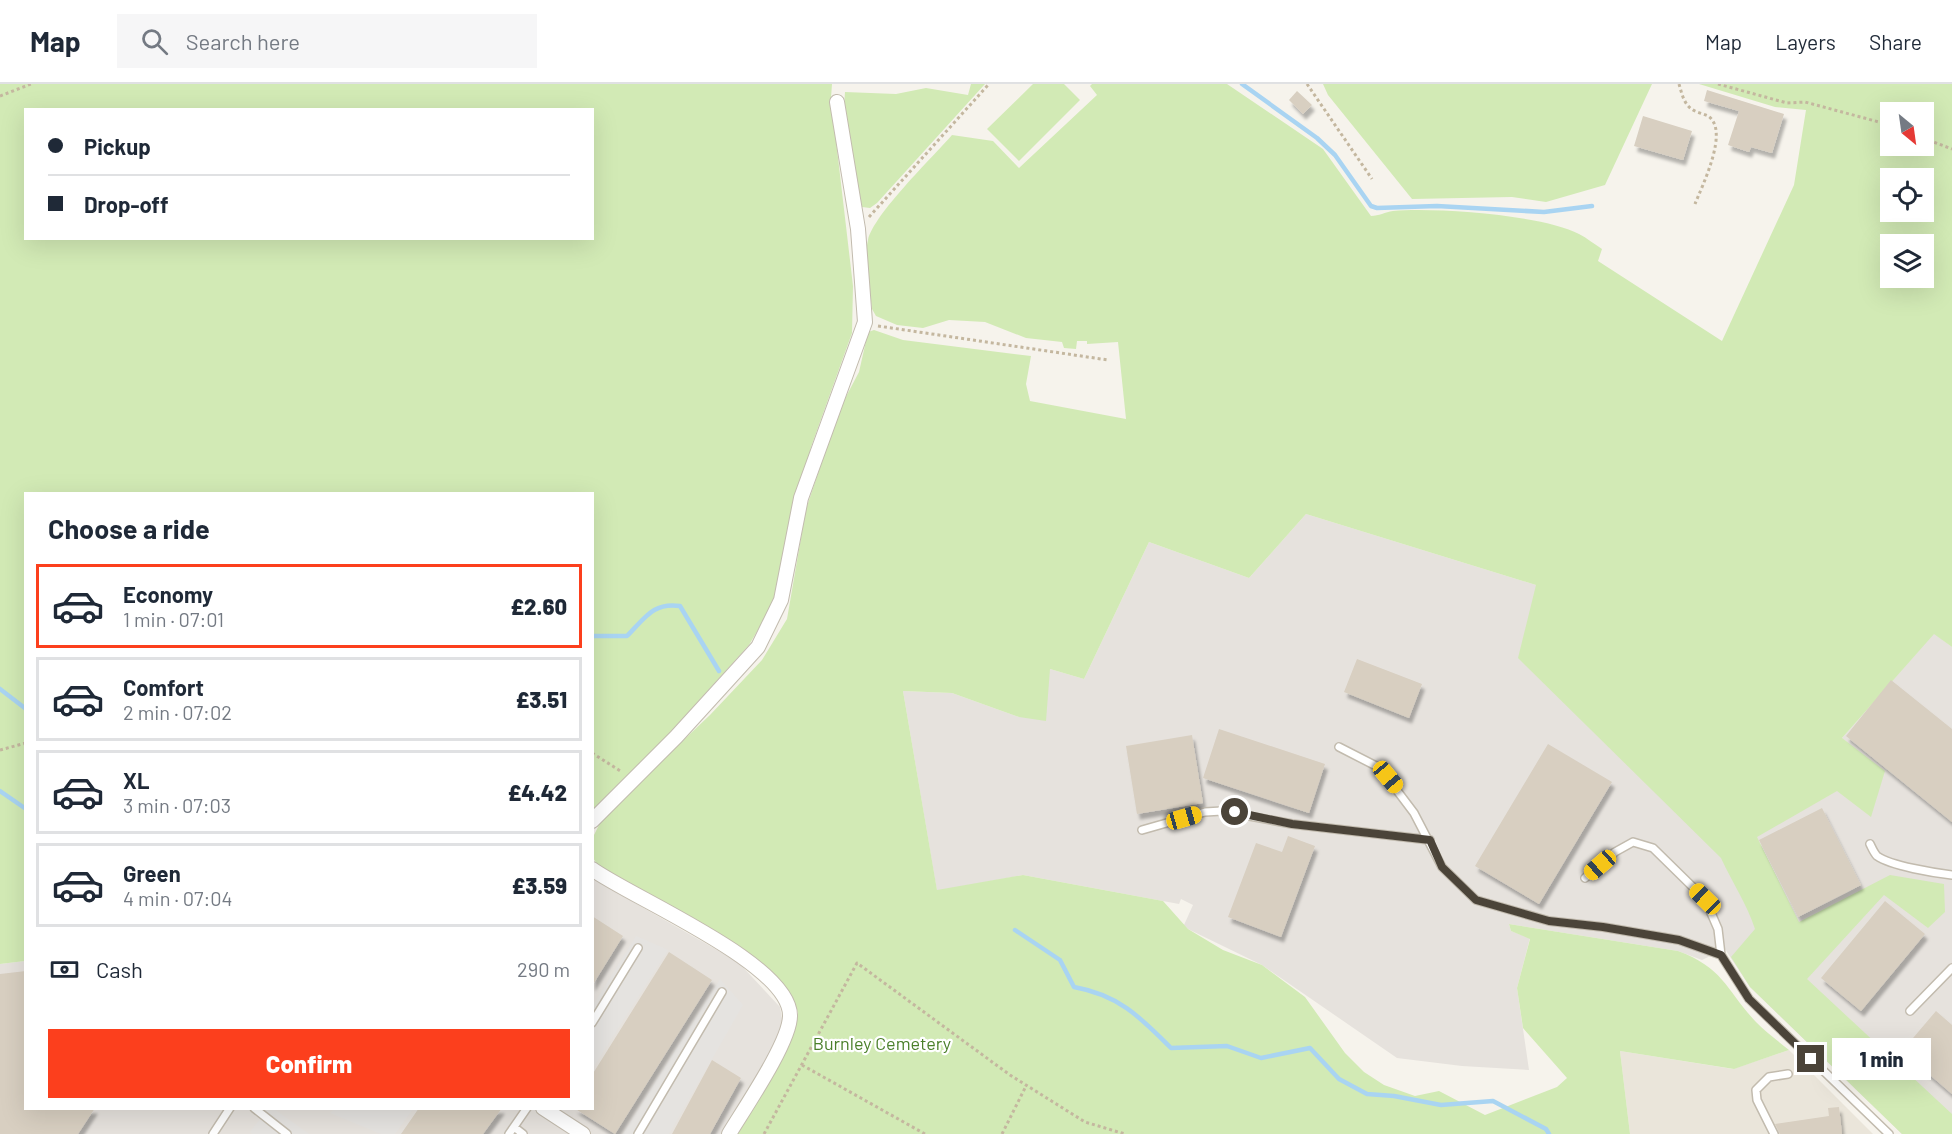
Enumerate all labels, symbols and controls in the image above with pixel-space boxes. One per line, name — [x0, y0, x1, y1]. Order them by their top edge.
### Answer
search box — [117, 14, 537, 68]
text: Map — [30, 24, 81, 58]
icon: search — [138, 25, 171, 58]
text: Search here — [186, 28, 300, 54]
text: Map — [1705, 29, 1742, 54]
text: Layers — [1775, 29, 1836, 54]
text: Share — [1869, 29, 1922, 54]
north arrow — [1880, 102, 1934, 156]
map controls — [1880, 102, 1934, 288]
text: Pickup — [84, 133, 151, 159]
button: locate — [1880, 168, 1934, 222]
text: Drop-off — [84, 191, 168, 217]
button: layers — [1880, 234, 1934, 288]
text: Choose a ride — [48, 512, 210, 544]
icon: car — [51, 579, 105, 633]
text: Economy — [123, 581, 213, 607]
text: £2.60 — [511, 593, 567, 619]
text: 1 min · 07:01 — [123, 607, 224, 631]
icon: car — [51, 672, 105, 726]
text: Comfort — [123, 674, 204, 700]
text: £3.51 — [516, 686, 567, 712]
text: 2 min · 07:02 — [123, 700, 232, 724]
car — [1370, 757, 1406, 797]
icon: car — [51, 765, 105, 819]
text: XL — [123, 767, 149, 793]
text: £4.42 — [508, 779, 567, 805]
text: 3 min · 07:03 — [123, 793, 231, 817]
route start — [1221, 798, 1248, 825]
car — [1164, 804, 1204, 832]
car — [1581, 846, 1619, 884]
icon: car — [51, 858, 105, 912]
text: Green — [123, 860, 181, 886]
text: £3.59 — [512, 872, 567, 898]
car — [1686, 880, 1724, 918]
text: 4 min · 07:04 — [123, 886, 233, 910]
icon: cash — [48, 953, 81, 986]
text: Cash — [96, 956, 143, 982]
text: 290 m — [517, 957, 570, 981]
button: Confirm — [48, 1029, 570, 1098]
park label: Burnley Cemetery — [813, 1032, 951, 1054]
callout: 1 min — [1832, 1038, 1931, 1080]
route end — [1797, 1045, 1824, 1072]
text: 1 min — [1860, 1047, 1903, 1071]

